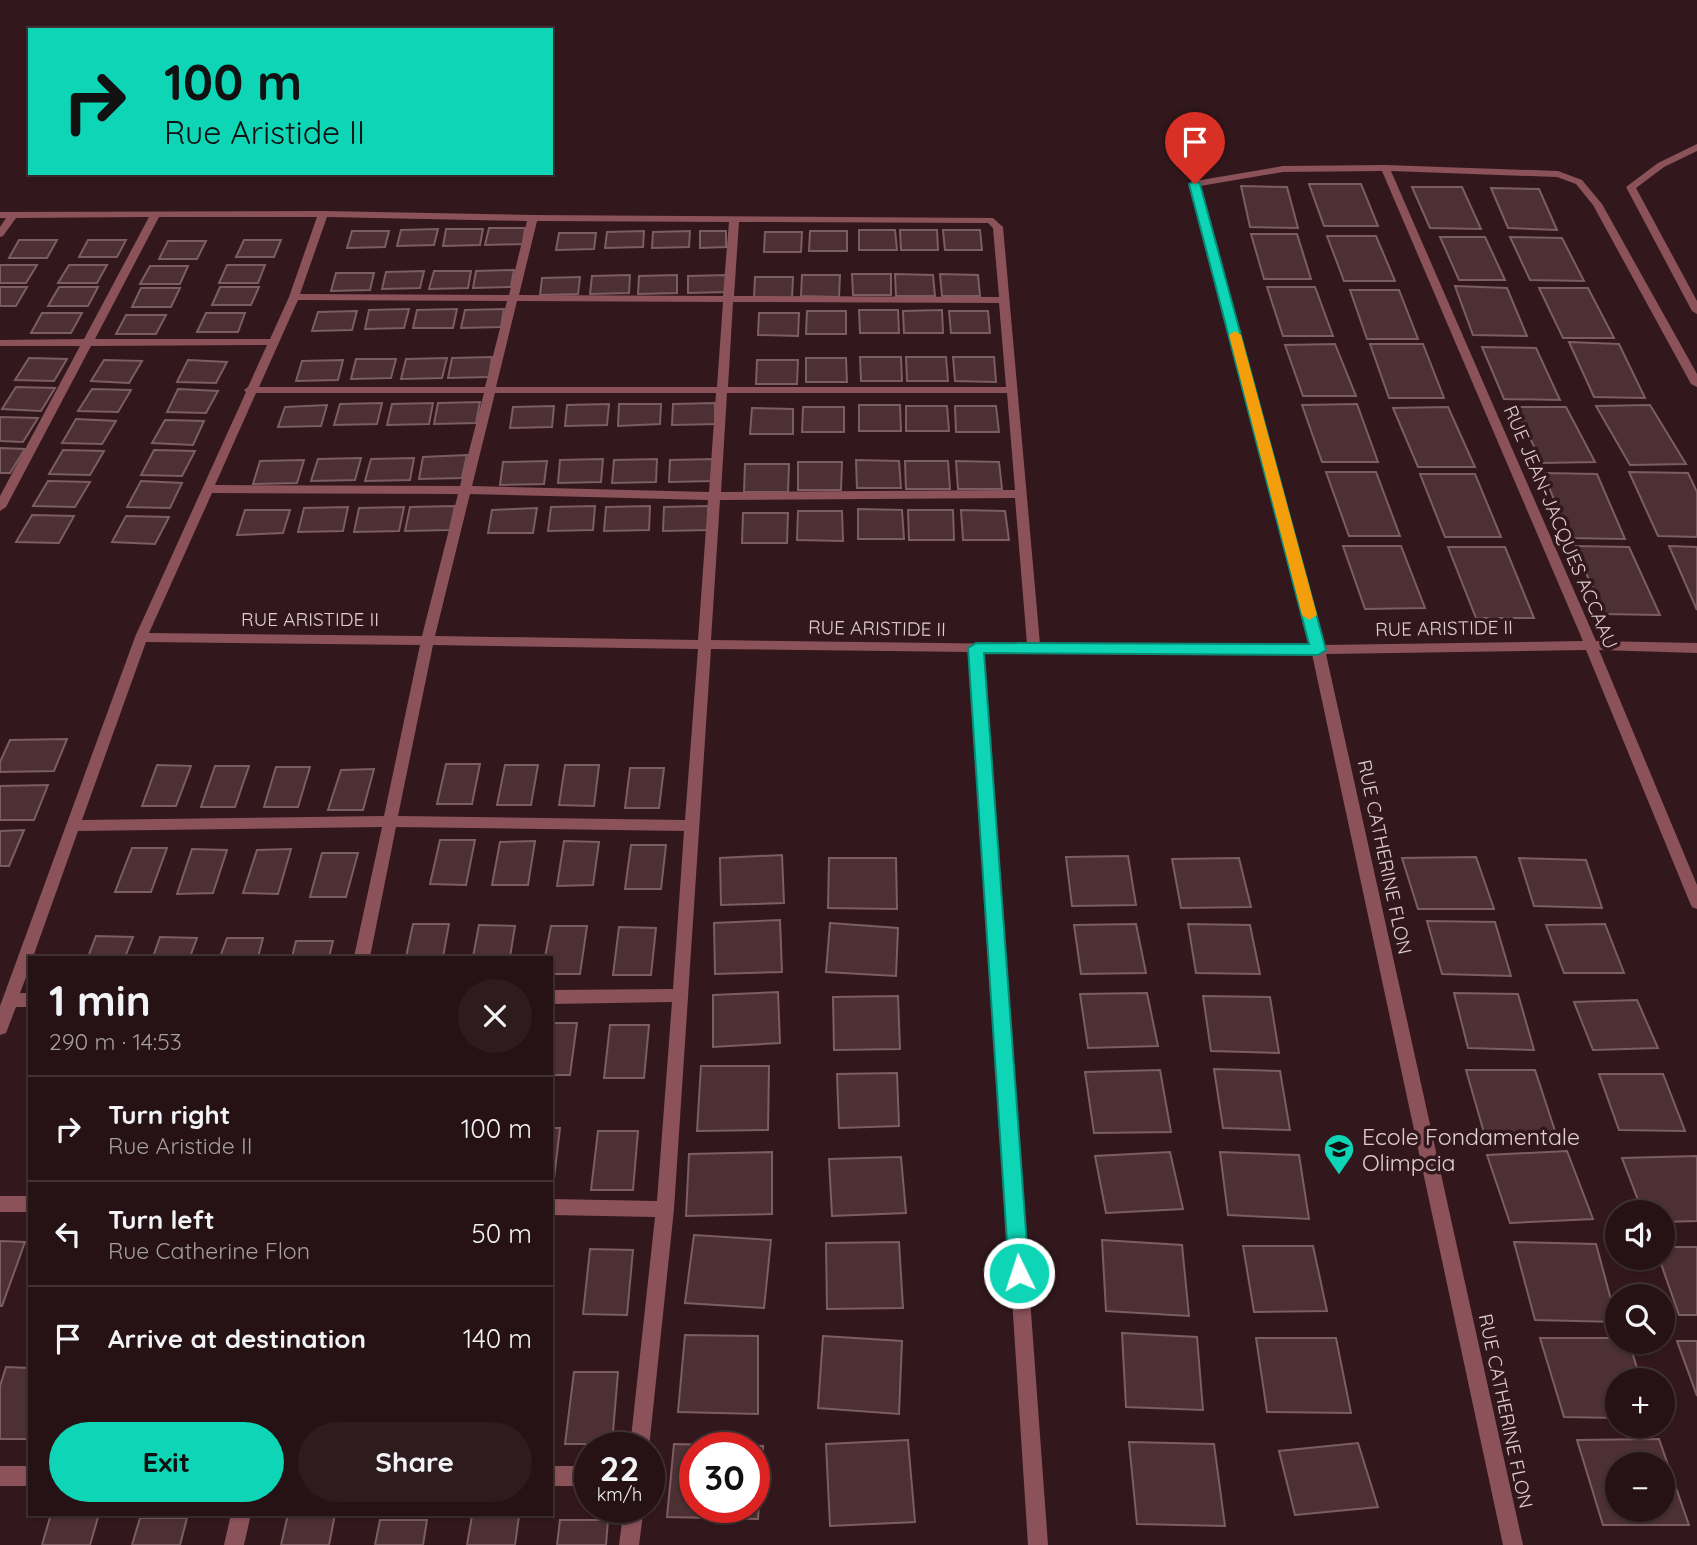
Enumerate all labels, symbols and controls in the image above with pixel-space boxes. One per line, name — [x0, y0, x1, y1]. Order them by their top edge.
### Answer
text: 100 m — [164, 51, 302, 112]
icon: right — [49, 56, 140, 147]
text: Rue Aristide II — [164, 112, 365, 152]
pin — [1165, 112, 1225, 184]
icon: arrive — [1176, 123, 1214, 161]
street label: RUE JEAN-JACQUES ACCAAU — [1499, 402, 1623, 652]
street label: RUE ARISTIDE II — [241, 607, 379, 631]
street label: RUE ARISTIDE II — [808, 615, 946, 641]
street label: RUE ARISTIDE II — [1375, 615, 1513, 641]
street label: RUE CATHERINE FLON — [1353, 758, 1417, 956]
text: 1 min — [49, 974, 151, 1027]
button: close — [458, 979, 532, 1053]
text: 290 m · 14:53 — [49, 1027, 182, 1056]
text: Turn right — [108, 1098, 230, 1131]
icon: right — [49, 1110, 87, 1148]
text: 100 m — [461, 1112, 532, 1145]
place label: Ecole Fondamentale Olimpcia — [1362, 1122, 1580, 1177]
text: Rue Aristide II — [108, 1131, 252, 1160]
school or university icon: Ecole Fondamentale Olimpcia — [1322, 1132, 1356, 1176]
map controls — [1605, 1200, 1675, 1522]
button: sound — [1605, 1200, 1675, 1270]
text: Turn left — [108, 1203, 215, 1236]
icon: left — [49, 1215, 87, 1253]
text: 50 m — [472, 1217, 532, 1250]
text: Rue Catherine Flon — [108, 1236, 310, 1265]
position arrow — [982, 1236, 1056, 1310]
button: search — [1605, 1284, 1675, 1354]
street label: RUE CATHERINE FLON — [1474, 1312, 1538, 1510]
icon: arrive — [49, 1320, 87, 1358]
text: Arrive at destination — [108, 1322, 366, 1355]
text: 140 m — [463, 1322, 532, 1355]
button: + — [1605, 1368, 1675, 1438]
button: Exit — [49, 1422, 284, 1502]
button: Share — [298, 1422, 532, 1502]
speed limit sign: 30 — [679, 1432, 770, 1523]
text: 22 — [600, 1446, 639, 1490]
button: − — [1605, 1452, 1675, 1522]
text: km/h — [597, 1483, 642, 1506]

